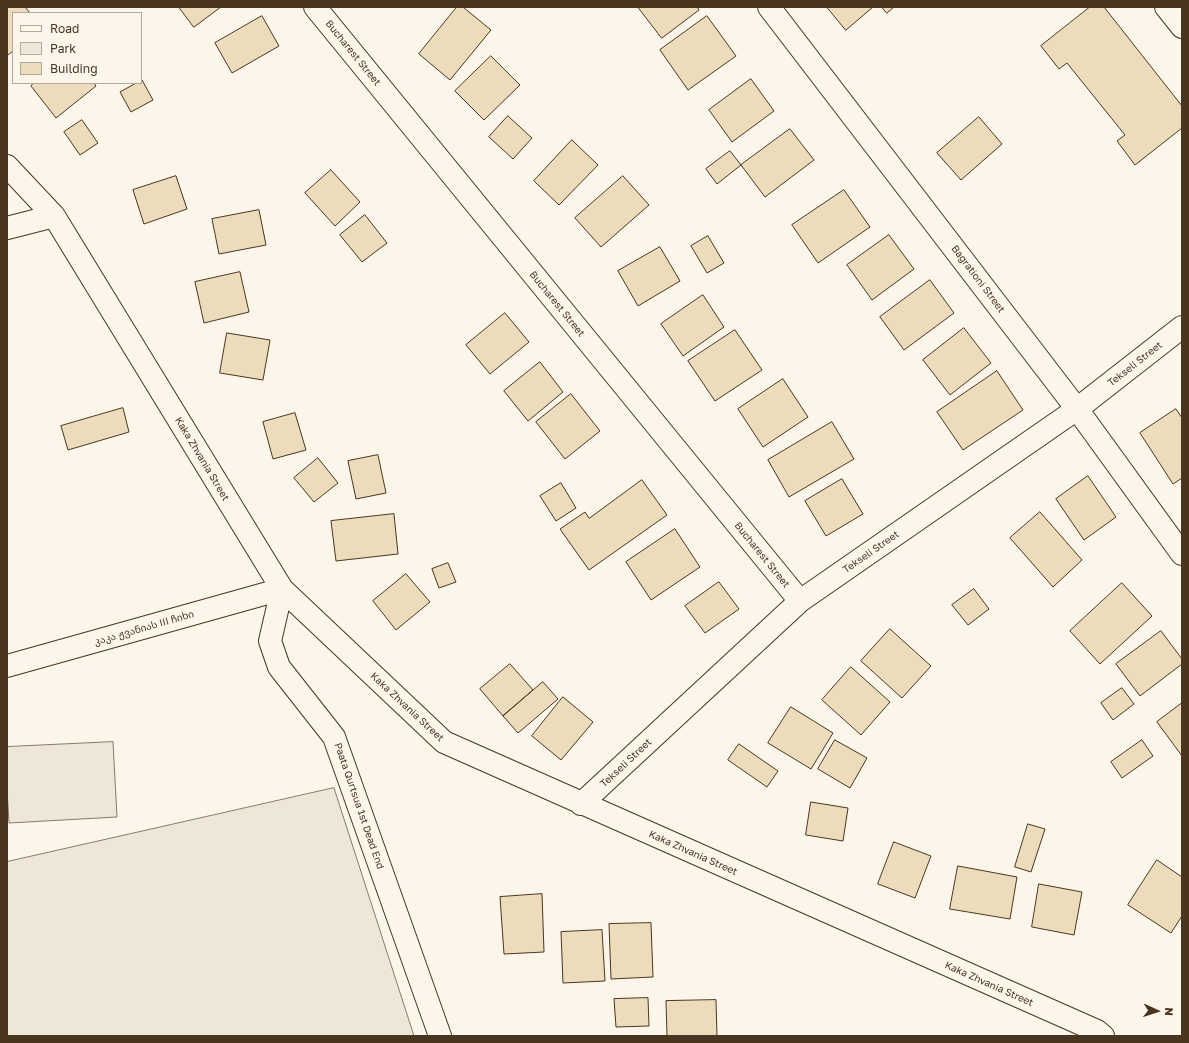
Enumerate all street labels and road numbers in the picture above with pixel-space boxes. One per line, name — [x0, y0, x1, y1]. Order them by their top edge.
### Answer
street label: Bucharest Street — [323, 18, 383, 88]
street label: Bagrationi Street — [949, 243, 1007, 315]
street label: Bucharest Street — [527, 269, 587, 339]
street label: Tekseli Street — [1105, 339, 1165, 389]
street label: Kaka Zhvania Street — [172, 415, 232, 503]
street label: Bucharest Street — [732, 520, 792, 590]
street label: Tekseli Street — [841, 528, 901, 576]
street label: კაკა ჟვანიას III ჩიხი — [93, 608, 195, 648]
street label: Kaka Zhvania Street — [368, 670, 446, 744]
street label: Tekseli Street — [598, 736, 654, 790]
street label: Paata Qurtsua 1st Dead End — [332, 741, 386, 871]
street label: Kaka Zhvania Street — [647, 828, 739, 878]
street label: Kaka Zhvania Street — [943, 959, 1035, 1009]

